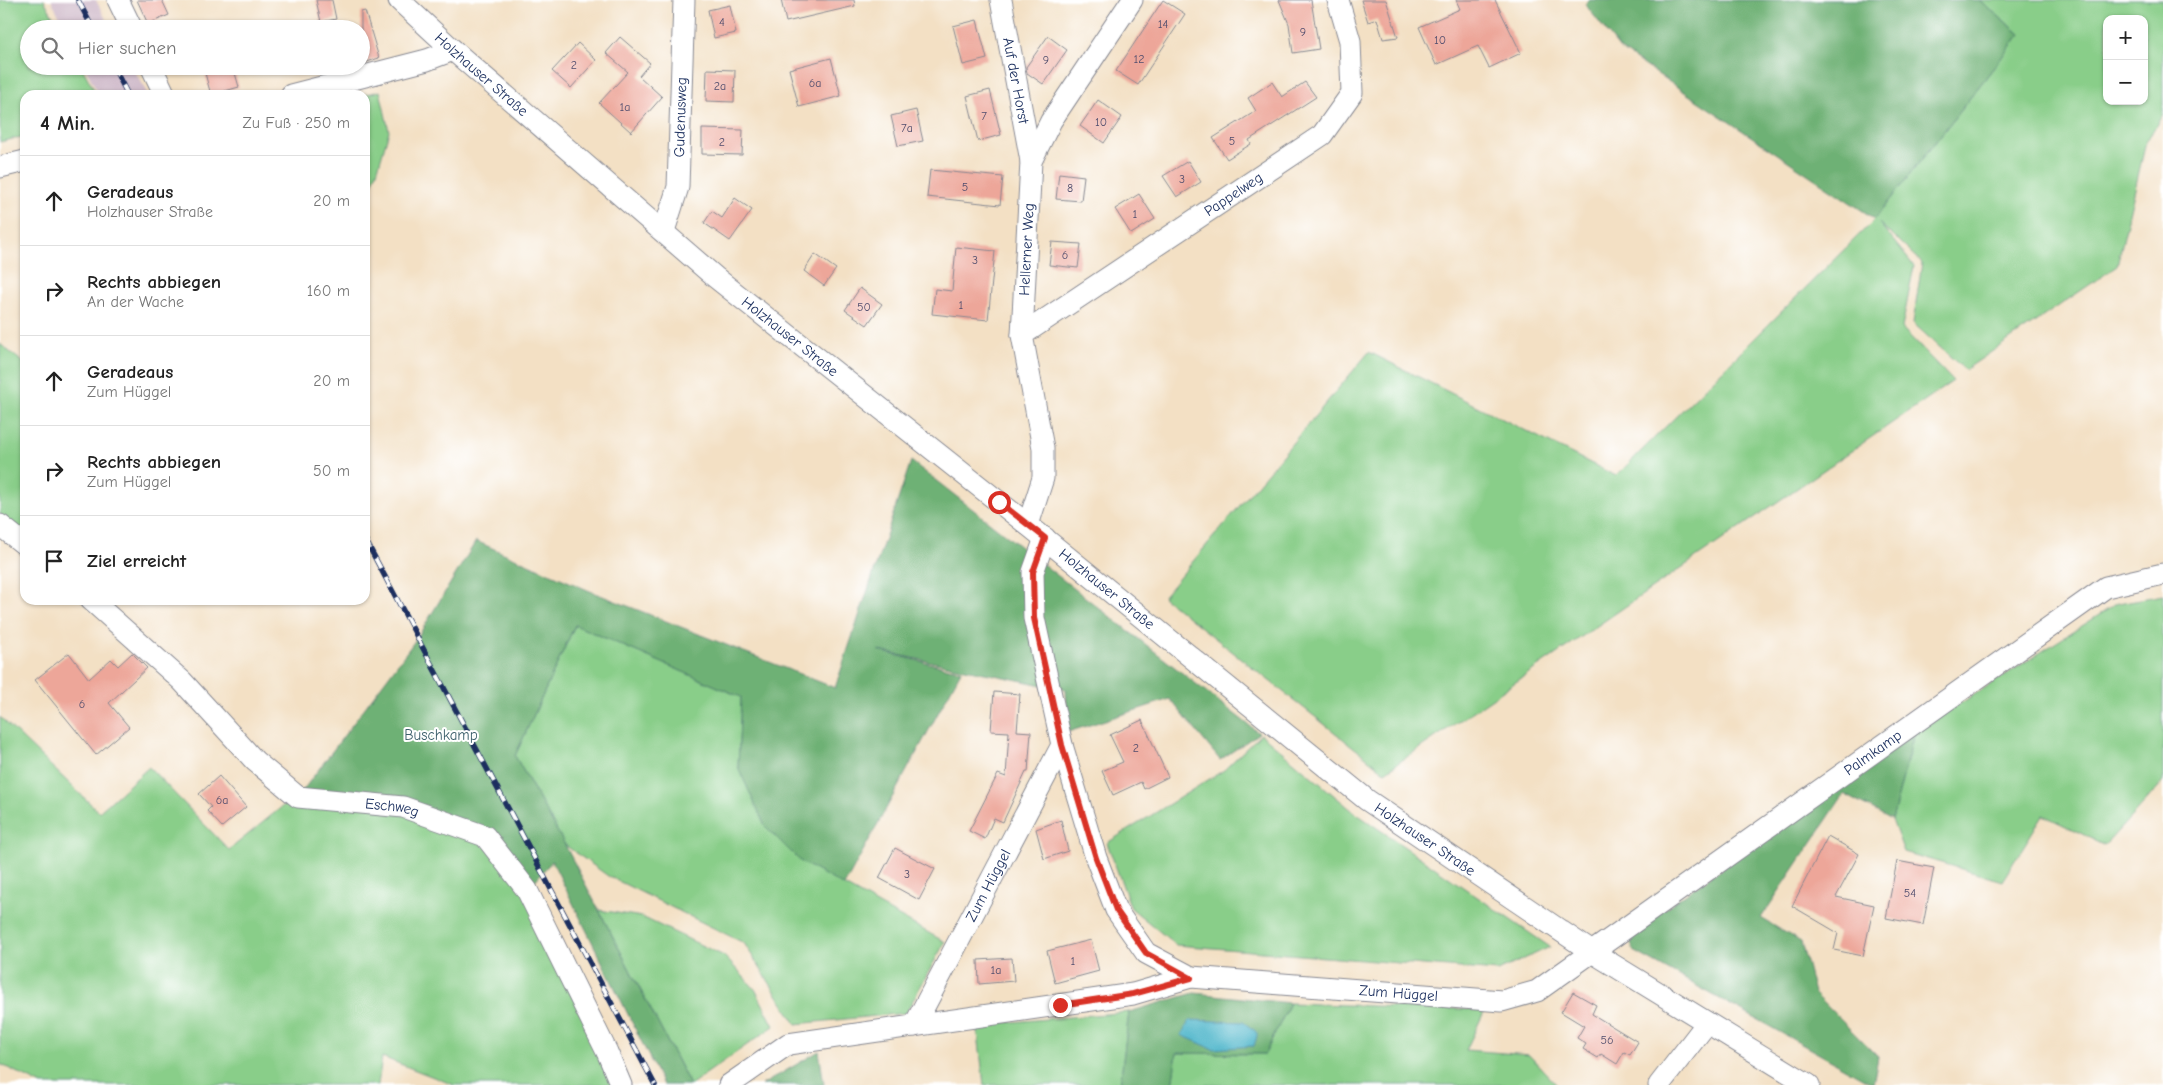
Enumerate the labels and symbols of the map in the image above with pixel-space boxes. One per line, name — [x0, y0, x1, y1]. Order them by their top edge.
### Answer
house number: 4 — [719, 15, 725, 29]
house number: 14 — [1158, 17, 1168, 31]
house number: 9 — [1300, 25, 1306, 39]
street label: Holzhauser Straße — [431, 29, 532, 120]
house number: 10 — [1434, 33, 1446, 47]
street label: Auf der Horst — [999, 36, 1033, 126]
house number: 12 — [1133, 52, 1145, 66]
house number: 9 — [1043, 53, 1049, 67]
house number: 2 — [571, 58, 577, 72]
house number: 6a — [809, 76, 821, 90]
street label: Gudenusweg — [670, 77, 691, 158]
house number: 2a — [714, 79, 726, 93]
house number: 1a — [620, 100, 630, 114]
house number: 7 — [981, 109, 987, 123]
house number: 10 — [1095, 115, 1107, 129]
house number: 7a — [901, 121, 913, 135]
house number: 5 — [1229, 134, 1235, 148]
house number: 2 — [719, 135, 725, 149]
street label: Pappelweg — [1201, 168, 1266, 220]
house number: 3 — [1179, 172, 1185, 186]
house number: 5 — [962, 180, 968, 194]
house number: 8 — [1067, 181, 1073, 195]
street label: Hellerner Weg — [1015, 203, 1038, 296]
house number: 1 — [1133, 207, 1138, 221]
house number: 6 — [1062, 248, 1068, 262]
house number: 3 — [972, 253, 978, 267]
street label: Holzhauser Straße — [738, 293, 842, 381]
house number: 1 — [959, 298, 964, 312]
house number: 50 — [857, 300, 871, 314]
route start — [988, 491, 1011, 514]
street label: Holzhauser Straße — [1055, 545, 1159, 633]
house number: 6 — [79, 697, 85, 711]
park label: Buschkamp — [404, 726, 478, 744]
street label: Palmkamp — [1841, 726, 1905, 779]
house number: 2 — [1133, 741, 1139, 755]
house number: 6a — [216, 793, 228, 807]
street label: Eschweg — [364, 794, 422, 821]
street label: Holzhauser Straße — [1371, 799, 1479, 880]
street label: Zum Hüggel — [962, 846, 1014, 924]
house number: 3 — [904, 867, 910, 881]
house number: 54 — [1904, 886, 1916, 900]
house number: 1 — [1071, 954, 1076, 968]
house number: 1a — [991, 963, 1001, 977]
street label: Zum Hüggel — [1358, 981, 1439, 1005]
route end — [1049, 994, 1072, 1017]
house number: 56 — [1600, 1033, 1614, 1047]

